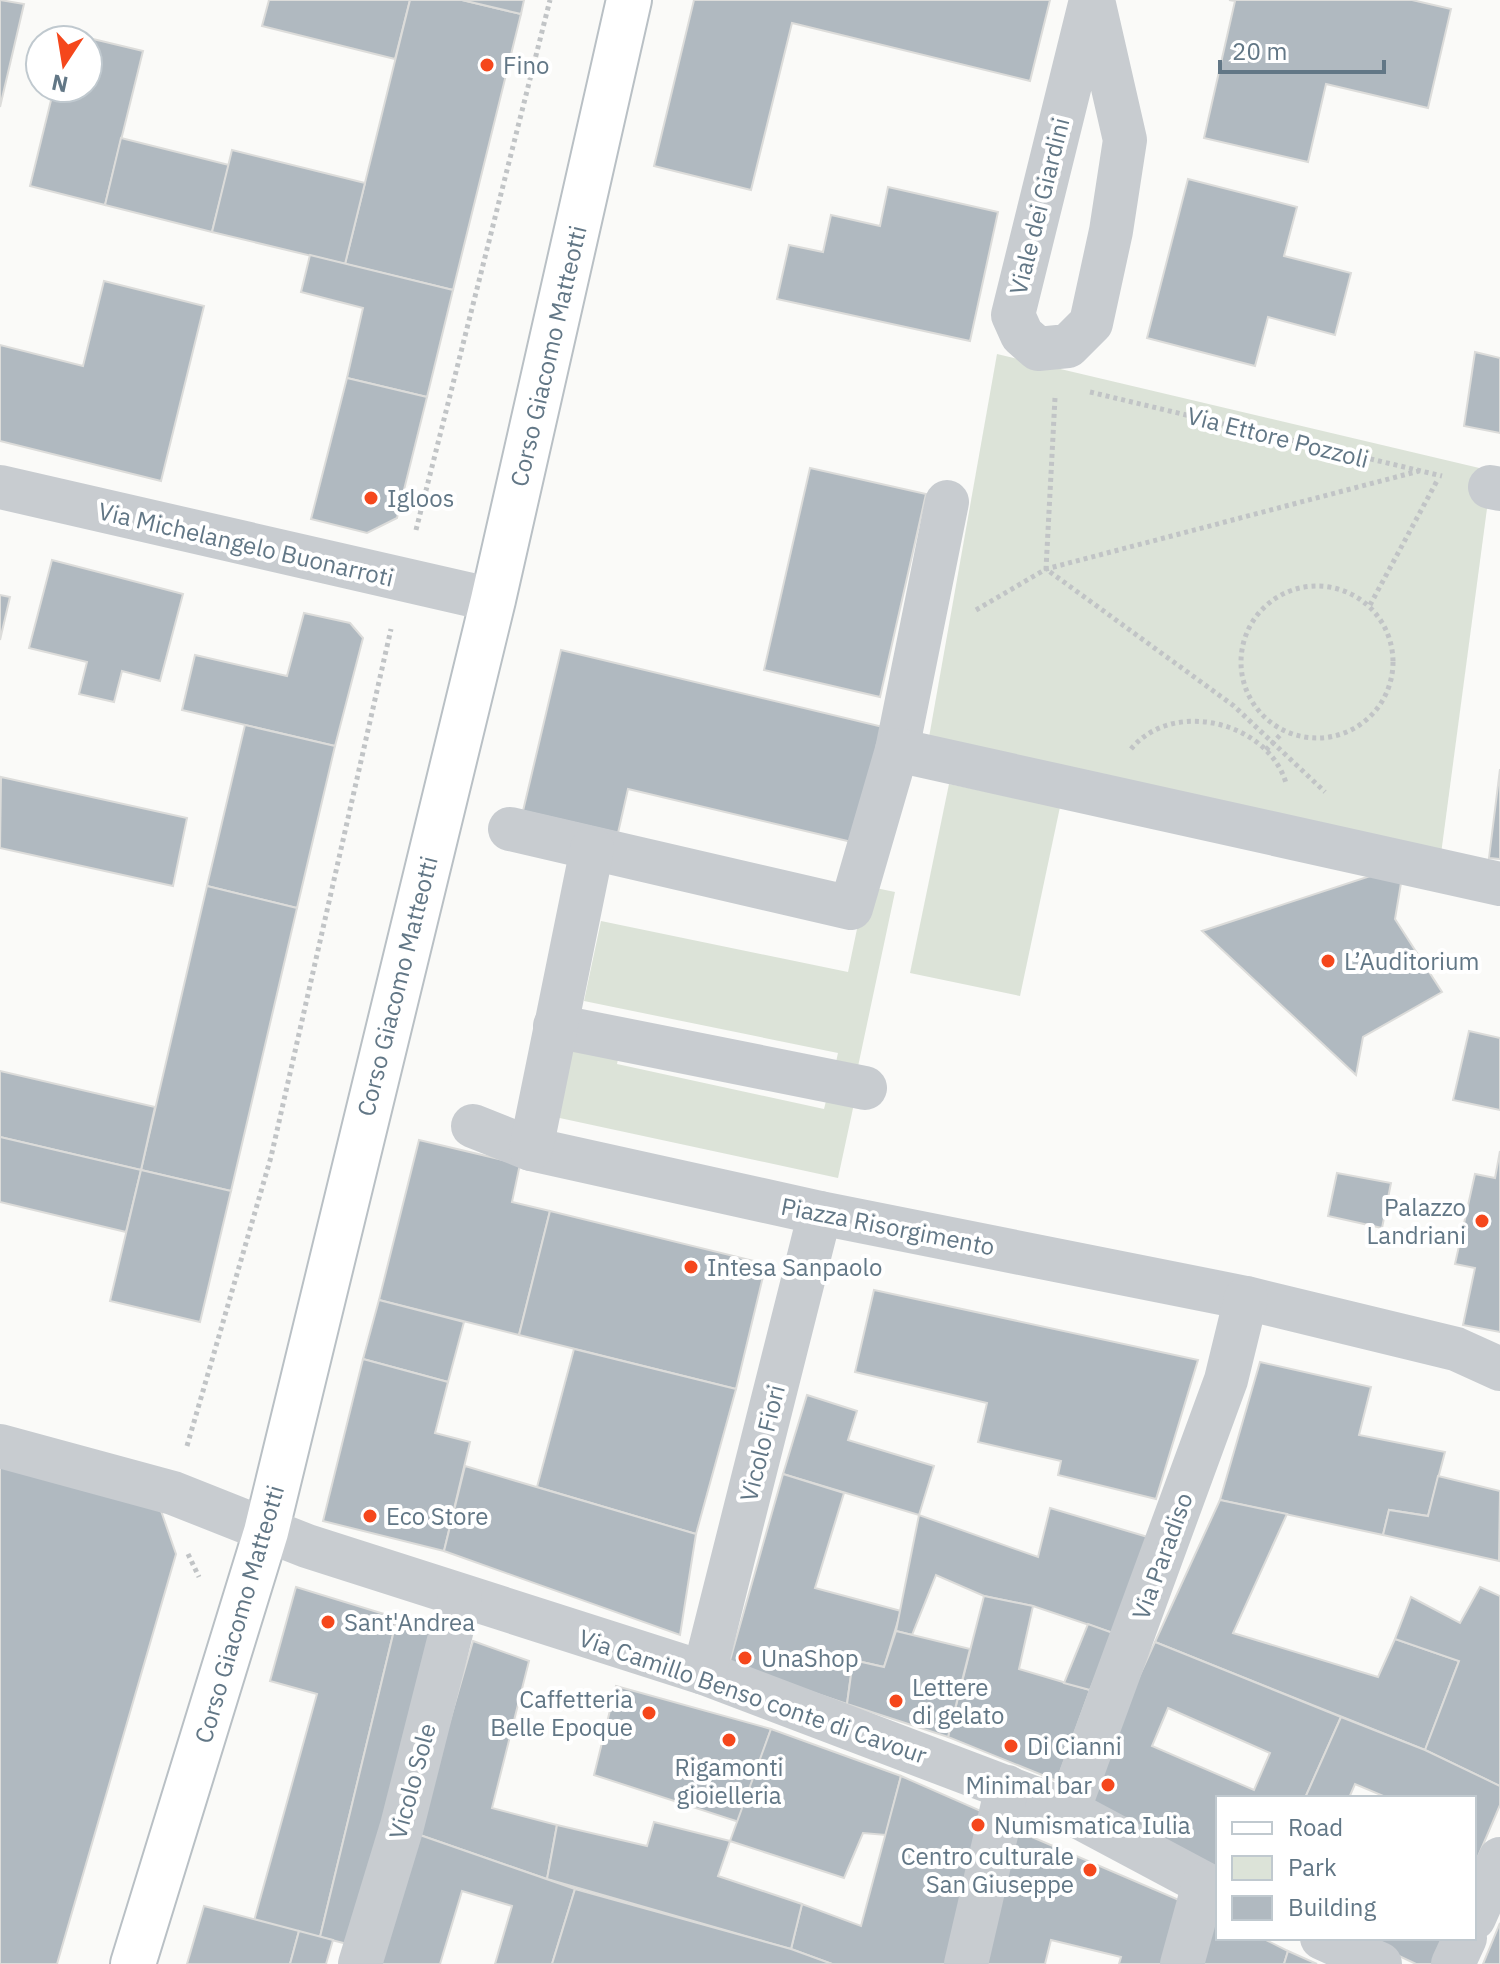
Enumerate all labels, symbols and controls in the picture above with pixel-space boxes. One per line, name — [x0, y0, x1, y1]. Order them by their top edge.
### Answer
north arrow — [24, 24, 104, 104]
scale bar — [1220, 24, 1384, 74]
text: 20 m — [1232, 35, 1287, 67]
place label: Fino — [503, 49, 550, 81]
marker: Fino — [478, 56, 496, 74]
text: N — [49, 68, 71, 100]
street label: Viale dei Giardini — [1002, 114, 1076, 298]
street label: Corso Giacomo Matteotti — [502, 222, 594, 490]
street label: Via Ettore Pozzoli — [1184, 399, 1372, 475]
place label: Igloos — [387, 482, 454, 514]
marker: Igloos — [362, 489, 380, 507]
street label: Via Michelangelo Buonarroti — [95, 494, 397, 594]
street label: Corso Giacomo Matteotti — [349, 853, 445, 1119]
place label: L’Auditorium — [1344, 945, 1480, 977]
marker: L’Auditorium — [1319, 952, 1337, 970]
street label: Piazza Risorgimento — [778, 1190, 998, 1262]
place label: Palazzo Landriani — [1366, 1191, 1466, 1251]
marker: Palazzo Landriani — [1473, 1212, 1491, 1230]
place label: Intesa Sanpaolo — [707, 1251, 882, 1283]
marker: Intesa Sanpaolo — [682, 1258, 700, 1276]
street label: Vicolo Fiori — [732, 1381, 792, 1505]
street label: Corso Giacomo Matteotti — [187, 1481, 291, 1747]
street label: Via Paradiso — [1124, 1488, 1200, 1624]
place label: Eco Store — [386, 1500, 488, 1532]
marker: Eco Store — [361, 1507, 379, 1525]
place label: Sant'Andrea — [344, 1606, 475, 1638]
marker: Sant'Andrea — [319, 1613, 337, 1631]
street label: Via Camillo Benso conte di Cavour — [575, 1621, 931, 1771]
place label: UnaShop — [761, 1642, 859, 1674]
marker: UnaShop — [736, 1649, 754, 1667]
place label: Lettere di gelato — [912, 1671, 1004, 1731]
place label: Caffetteria Belle Epoque — [490, 1683, 633, 1743]
marker: Lettere di gelato — [887, 1692, 905, 1710]
marker: Caffetteria Belle Epoque — [640, 1704, 658, 1722]
street label: Vicolo Sole — [381, 1720, 443, 1842]
place label: Di Cianni — [1027, 1730, 1122, 1762]
marker: Rigamonti gioielleria — [720, 1731, 738, 1749]
marker: Di Cianni — [1002, 1737, 1020, 1755]
place label: Rigamonti gioielleria — [674, 1751, 784, 1811]
place label: Minimal bar — [965, 1769, 1092, 1801]
marker: Minimal bar — [1099, 1776, 1117, 1794]
legend — [1216, 1796, 1476, 1940]
place label: Numismatica Iulia — [994, 1809, 1191, 1841]
text: Road — [1288, 1811, 1343, 1843]
marker: Numismatica Iulia — [969, 1816, 987, 1834]
place label: Centro culturale San Giuseppe — [901, 1840, 1074, 1900]
text: Park — [1288, 1851, 1337, 1883]
marker: Centro culturale San Giuseppe — [1081, 1861, 1099, 1879]
text: Building — [1288, 1891, 1376, 1923]

